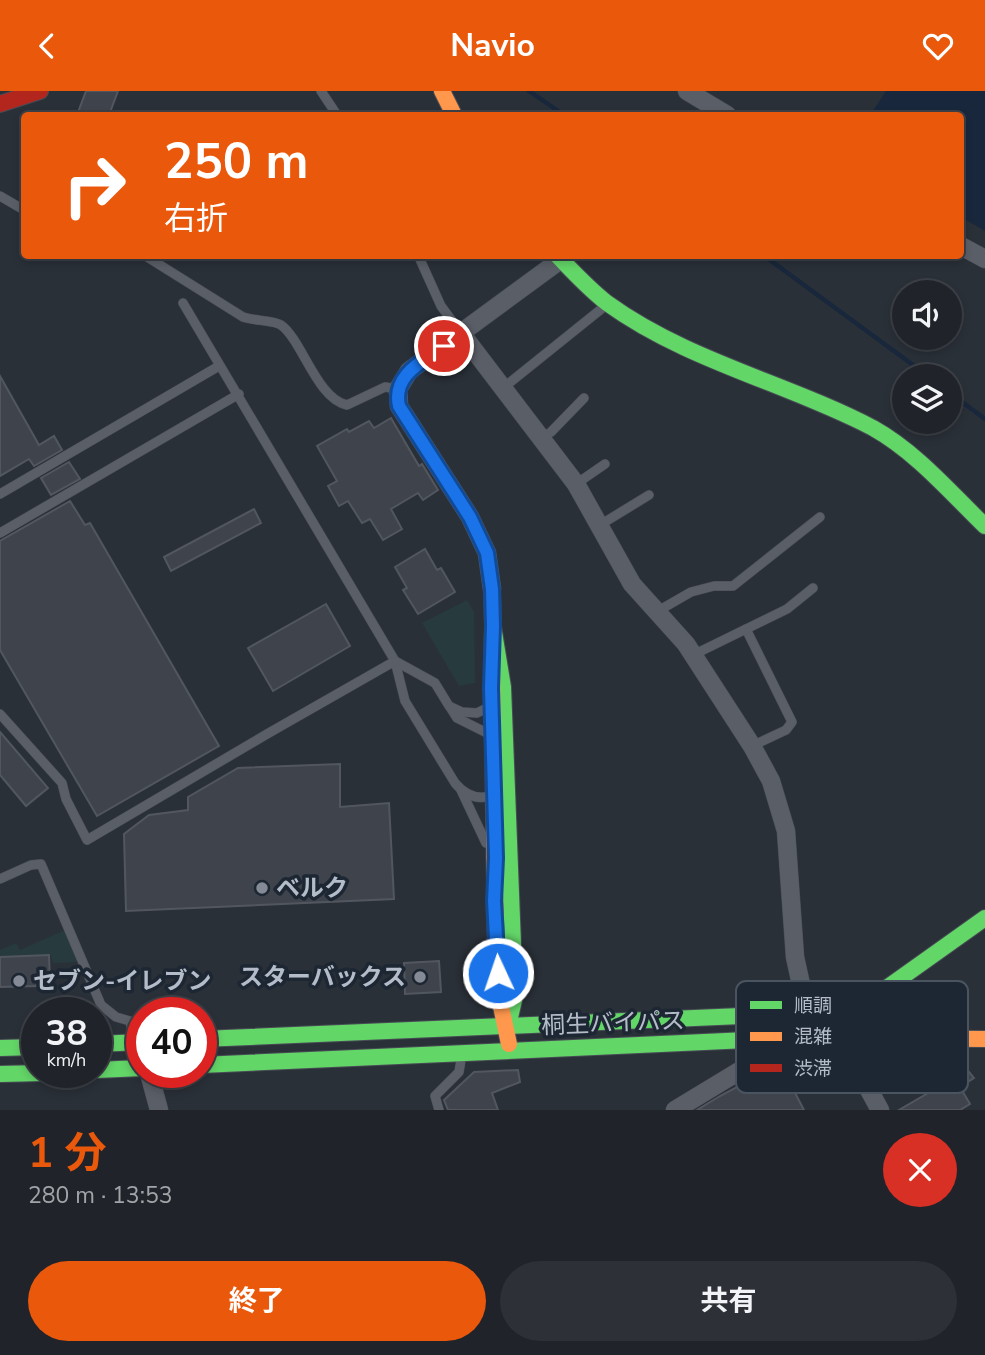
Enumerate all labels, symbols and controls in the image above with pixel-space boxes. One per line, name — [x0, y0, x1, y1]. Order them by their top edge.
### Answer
text: Navio — [450, 24, 535, 67]
icon: back — [28, 27, 66, 65]
icon: heart — [919, 27, 957, 65]
text: 250 m — [164, 128, 308, 195]
icon: right — [49, 140, 140, 231]
text: 右折 — [164, 197, 228, 240]
map controls — [892, 280, 962, 434]
button: sound — [892, 280, 962, 350]
pin — [414, 316, 474, 376]
icon: arrive — [425, 327, 463, 365]
button: layers — [892, 364, 962, 434]
place label: ベルク — [276, 872, 348, 904]
marker: ベルク — [254, 880, 270, 896]
position arrow — [461, 936, 535, 1010]
place label: スターバックス — [239, 961, 406, 993]
place label: セブン-イレブン — [33, 965, 211, 997]
marker: スターバックス — [412, 969, 428, 985]
marker: セブン-イレブン — [11, 973, 27, 989]
legend — [736, 981, 968, 1093]
text: 順調 — [794, 993, 832, 1019]
speed limit sign: 40 — [126, 997, 217, 1088]
street label: 桐生バイパス — [541, 1005, 685, 1041]
text: 38 — [45, 1010, 88, 1057]
text: 混雑 — [794, 1024, 832, 1050]
text: km/h — [47, 1048, 86, 1072]
text: 渋滞 — [794, 1056, 832, 1082]
text: 1 分 — [28, 1125, 107, 1182]
button: close — [883, 1133, 957, 1207]
text: 280 m · 13:53 — [28, 1180, 173, 1211]
button: 終了 — [28, 1261, 486, 1341]
button: 共有 — [500, 1261, 957, 1341]

